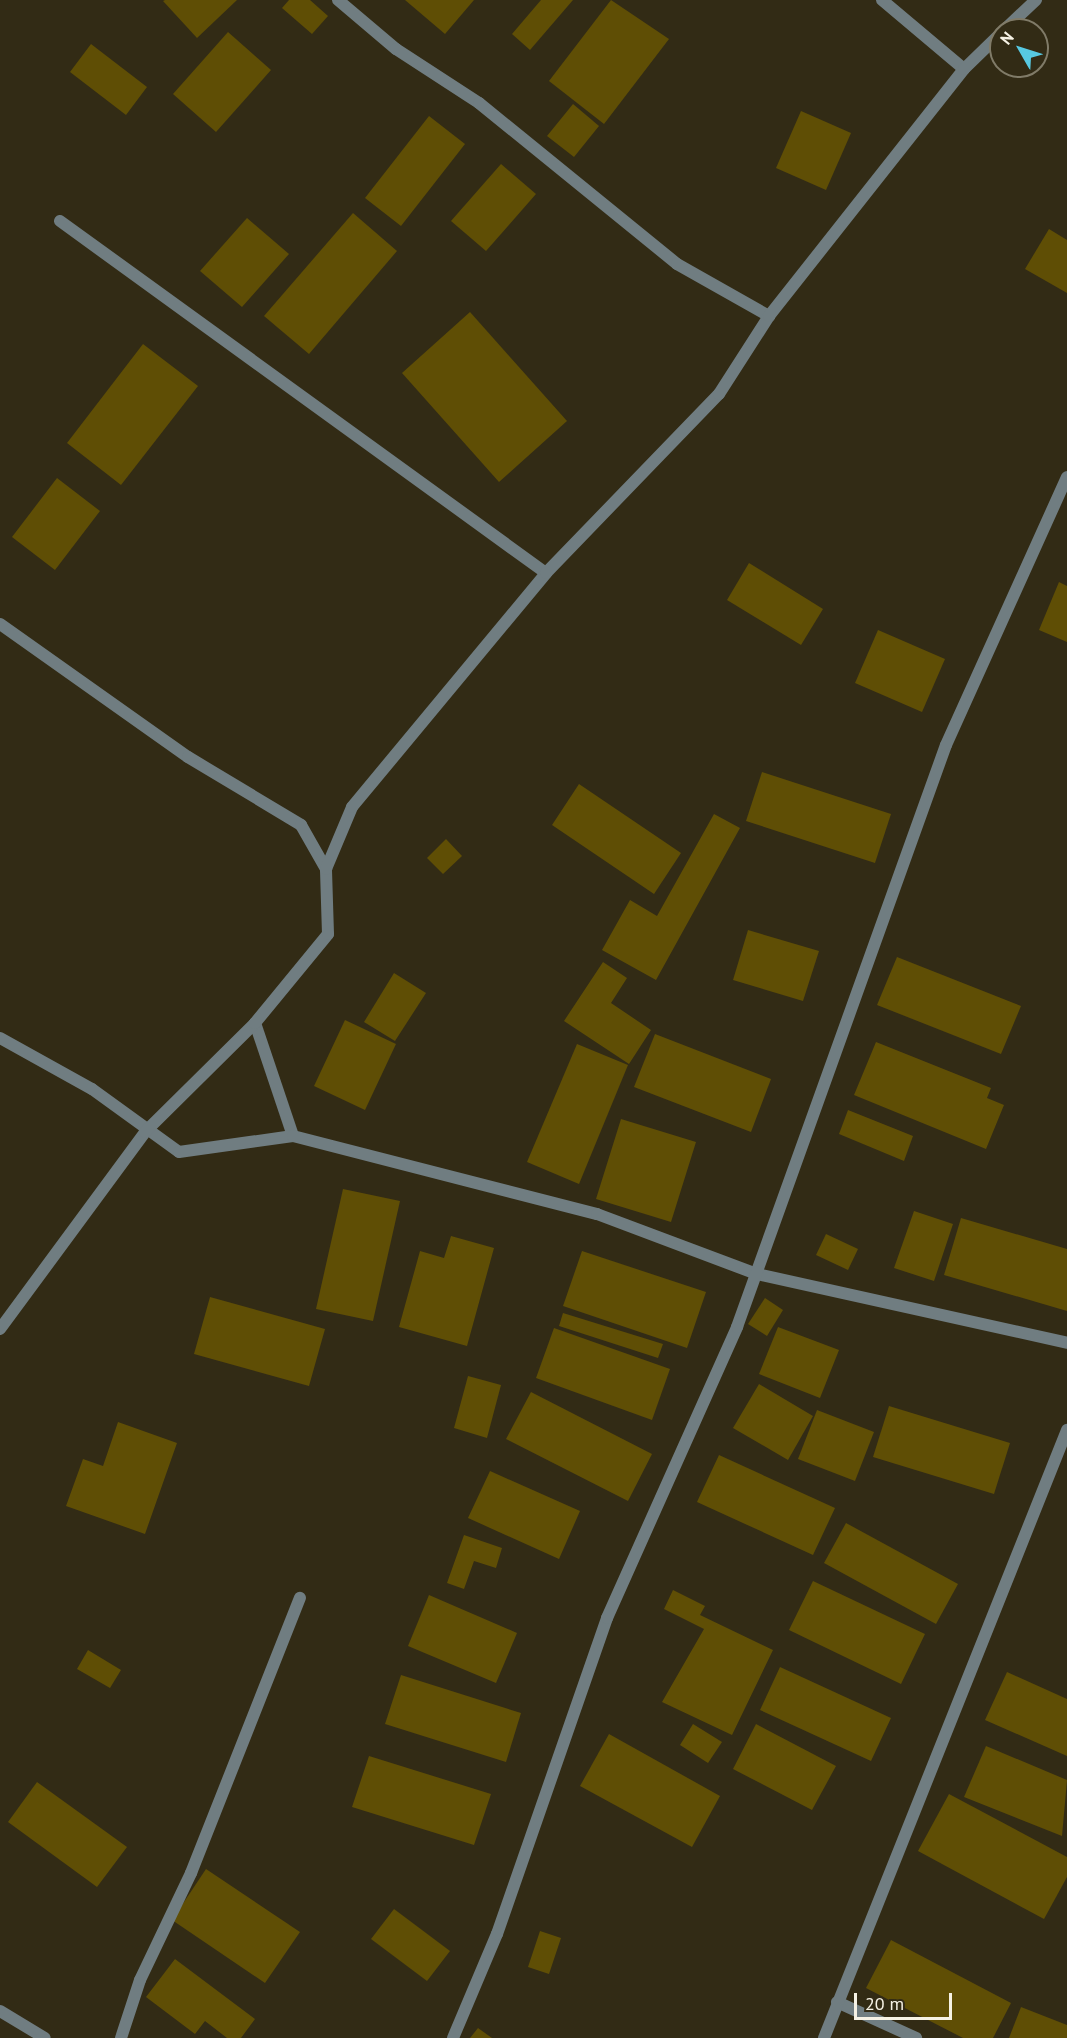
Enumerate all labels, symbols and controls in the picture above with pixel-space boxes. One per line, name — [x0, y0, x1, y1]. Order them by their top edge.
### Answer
north arrow — [989, 18, 1049, 78]
text: N — [995, 28, 1018, 48]
scale bar — [857, 1981, 954, 2019]
text: 20 m — [865, 1992, 904, 2015]

